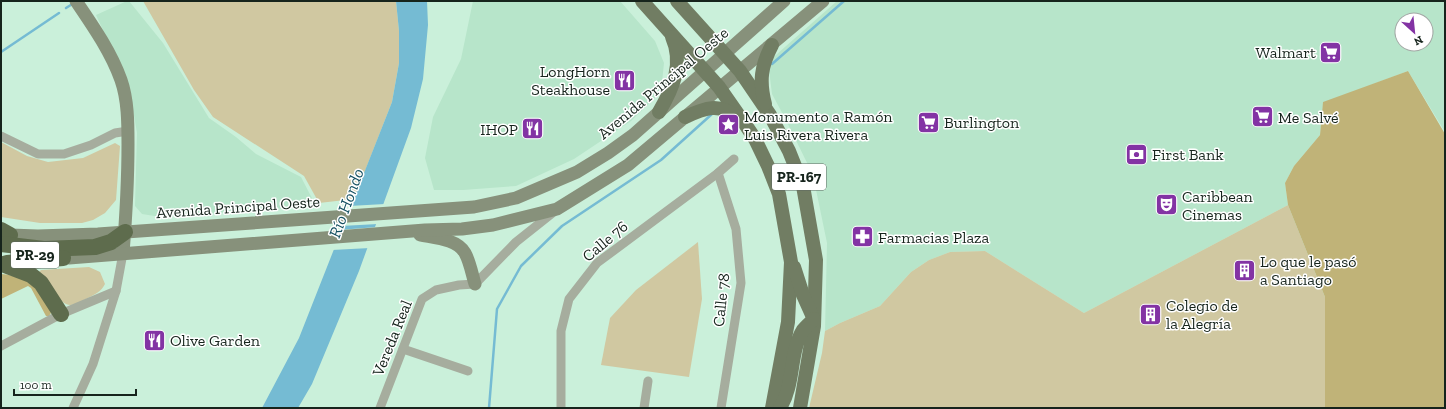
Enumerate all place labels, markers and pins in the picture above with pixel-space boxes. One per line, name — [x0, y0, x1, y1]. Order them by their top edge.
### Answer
supermarket icon: Walmart — [1318, 39, 1344, 65]
place label: Walmart — [1256, 43, 1316, 62]
place label: LongHorn Steakhouse — [531, 62, 611, 99]
restaurant icon: LongHorn Steakhouse — [612, 67, 638, 93]
supermarket icon: Me Salvé — [1249, 104, 1275, 130]
place label: Monumento a Ramón Luis Rivera Rivera — [744, 107, 893, 144]
place label: Me Salvé — [1278, 108, 1339, 127]
supermarket icon: Burlington — [916, 109, 942, 135]
place icon: Monumento a Ramón Luis Rivera Rivera — [715, 112, 741, 138]
place label: Burlington — [944, 113, 1020, 132]
restaurant icon: IHOP — [520, 116, 546, 142]
place label: IHOP — [480, 120, 518, 139]
bank icon: First Bank — [1123, 141, 1149, 167]
place label: First Bank — [1152, 145, 1224, 164]
place label: Caribbean Cinemas — [1182, 187, 1254, 224]
theatre icon: Caribbean Cinemas — [1154, 192, 1180, 218]
pharmacy icon: Farmacias Plaza — [850, 224, 876, 250]
place label: Farmacias Plaza — [878, 228, 990, 247]
place label: Lo que le pasó a Santiago — [1260, 252, 1356, 289]
building icon: Lo que le pasó a Santiago — [1232, 257, 1258, 283]
place label: Colegio de la Alegría — [1166, 296, 1238, 333]
building icon: Colegio de la Alegría — [1137, 301, 1163, 327]
restaurant icon: Olive Garden — [142, 327, 168, 353]
place label: Olive Garden — [170, 331, 261, 350]

